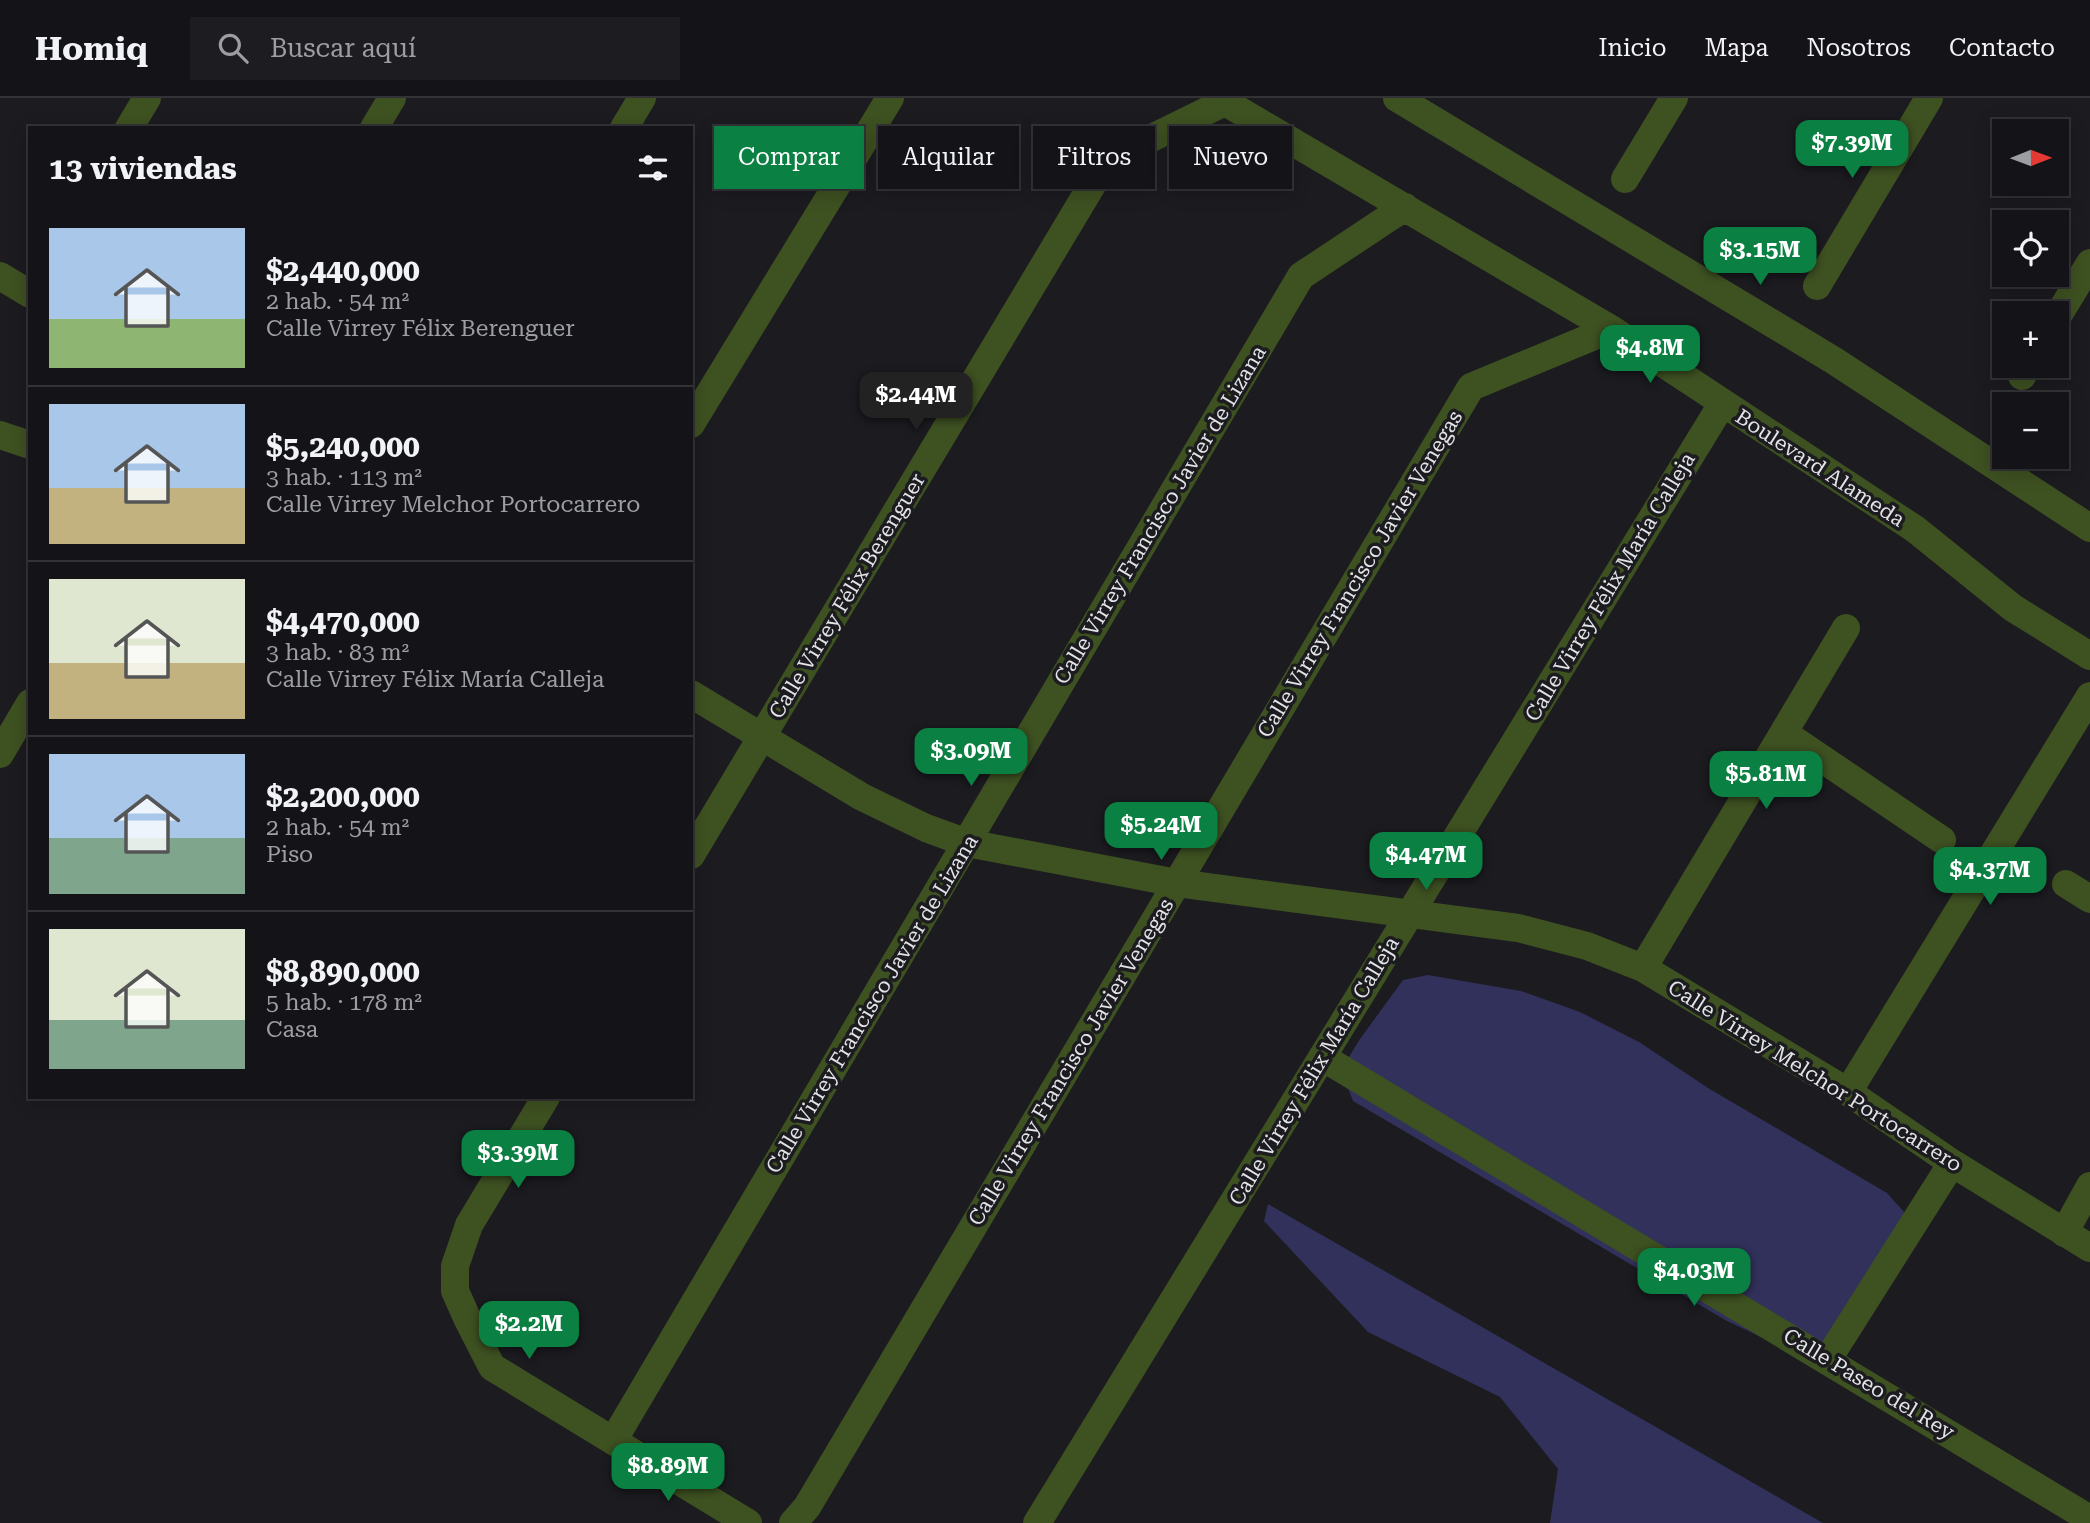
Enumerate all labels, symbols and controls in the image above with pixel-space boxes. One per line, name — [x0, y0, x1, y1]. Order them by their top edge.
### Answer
search box — [190, 17, 680, 80]
text: Homiq — [35, 29, 148, 68]
icon: search — [214, 29, 252, 67]
text: Buscar aquí — [270, 33, 416, 63]
text: Inicio — [1598, 34, 1666, 62]
text: Mapa — [1704, 34, 1769, 62]
text: Nosotros — [1807, 34, 1911, 62]
text: Contacto — [1949, 34, 2055, 62]
north arrow — [1992, 119, 2068, 196]
map controls — [1992, 119, 2069, 469]
pin: $7.39M — [1795, 120, 1909, 180]
chip: Comprar — [714, 126, 864, 189]
chip: Alquilar — [878, 126, 1019, 189]
chip: Filtros — [1033, 126, 1155, 189]
chip: Nuevo — [1169, 126, 1292, 189]
text: $7.39M — [1812, 129, 1892, 156]
icon: filters — [634, 149, 672, 187]
text: 13 viviendas — [49, 151, 237, 186]
button: locate — [1992, 210, 2069, 287]
pin: $3.15M — [1703, 228, 1817, 287]
text: $3.15M — [1720, 236, 1800, 263]
text: $2,440,000 — [266, 253, 420, 288]
icon: home — [105, 256, 189, 340]
text: 2 hab. · 54 m² — [266, 288, 409, 315]
button: + — [1992, 301, 2069, 378]
text: Calle Virrey Félix Berenguer — [266, 315, 575, 342]
pin: $4.8M — [1601, 326, 1699, 385]
text: $4.8M — [1616, 334, 1684, 361]
street label: Calle Virrey Francisco Javier de Lizana — [1049, 341, 1271, 689]
pin: $2.44M — [859, 372, 973, 432]
text: $2.44M — [876, 381, 956, 408]
button: − — [1992, 392, 2069, 469]
street label: Boulevard Alameda — [1731, 404, 1910, 532]
street label: Calle Virrey Francisco Javier Venegas — [1253, 406, 1467, 742]
text: $5,240,000 — [266, 429, 420, 464]
icon: home — [105, 432, 189, 516]
street label: Calle Virrey Félix María Calleja — [1520, 448, 1700, 726]
text: 3 hab. · 113 m² — [266, 464, 422, 491]
street label: Calle Virrey Félix Berenguer — [764, 469, 930, 723]
text: Calle Virrey Melchor Portocarrero — [266, 491, 640, 518]
text: $4,470,000 — [266, 604, 420, 639]
icon: home — [105, 607, 189, 691]
text: 3 hab. · 83 m² — [266, 639, 409, 666]
text: Calle Virrey Félix María Calleja — [266, 666, 605, 693]
pin: $3.09M — [914, 728, 1028, 788]
text: $3.09M — [931, 737, 1011, 764]
pin: $5.81M — [1709, 752, 1823, 811]
text: $5.81M — [1726, 760, 1806, 787]
text: $2,200,000 — [266, 779, 420, 814]
icon: home — [105, 782, 189, 866]
pin: $5.24M — [1104, 802, 1218, 862]
text: $5.24M — [1121, 811, 1201, 838]
text: 2 hab. · 54 m² — [266, 814, 409, 841]
street label: Calle Virrey Francisco Javier de Lizana — [761, 830, 983, 1178]
pin: $4.47M — [1369, 832, 1483, 892]
text: Piso — [266, 841, 313, 868]
text: $4.47M — [1386, 841, 1466, 868]
pin: $4.37M — [1933, 848, 2047, 907]
text: $4.37M — [1950, 856, 2030, 883]
street label: Calle Virrey Francisco Javier Venegas — [964, 894, 1178, 1230]
street label: Calle Virrey Félix María Calleja — [1224, 932, 1404, 1210]
text: $8,890,000 — [266, 954, 420, 989]
icon: home — [105, 957, 189, 1041]
street label: Calle Virrey Melchor Portocarrero — [1664, 975, 1966, 1177]
text: 5 hab. · 178 m² — [266, 989, 422, 1016]
text: Casa — [266, 1016, 318, 1043]
pin: $3.39M — [461, 1130, 575, 1190]
text: $3.39M — [478, 1139, 558, 1166]
pin: $4.03M — [1637, 1248, 1751, 1308]
text: $4.03M — [1654, 1257, 1734, 1284]
pin: $2.2M — [480, 1302, 578, 1361]
text: $2.2M — [495, 1310, 563, 1337]
street label: Calle Paseo del Rey — [1779, 1324, 1959, 1445]
pin: $8.89M — [611, 1444, 725, 1503]
text: $8.89M — [628, 1452, 708, 1479]

